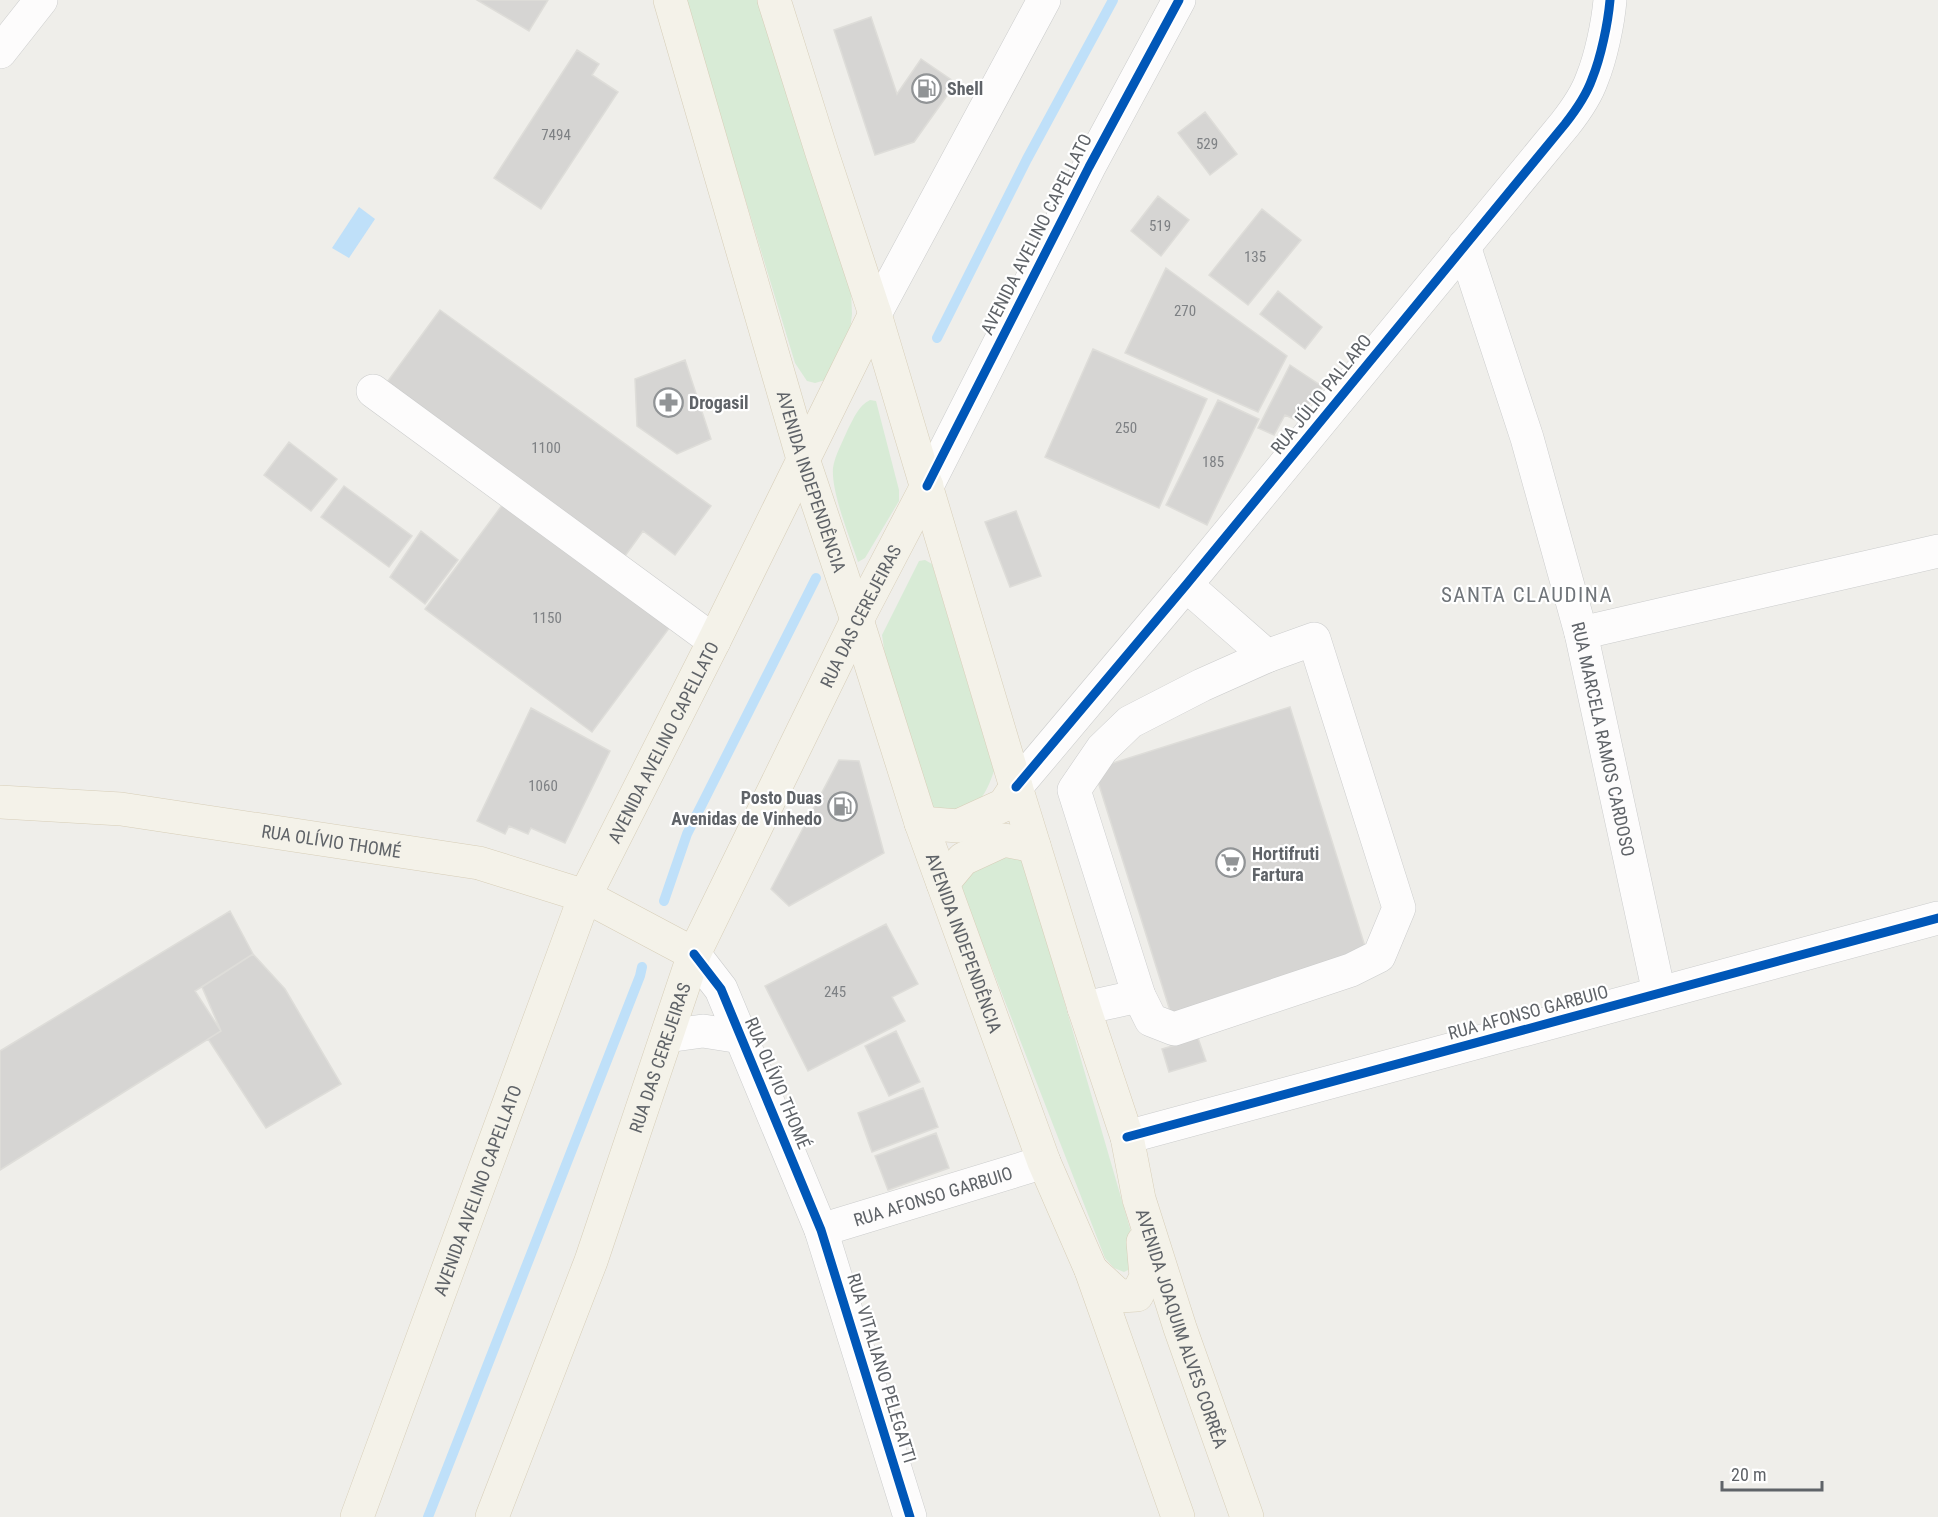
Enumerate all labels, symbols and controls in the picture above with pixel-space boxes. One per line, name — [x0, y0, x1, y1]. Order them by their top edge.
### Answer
fuel station icon: Shell — [910, 72, 942, 104]
place label: Shell — [947, 78, 983, 99]
house number: 7494 — [541, 126, 571, 144]
street label: AVENIDA AVELINO CAPELLATO — [976, 130, 1096, 338]
house number: 529 — [1196, 135, 1218, 153]
house number: 519 — [1149, 217, 1171, 235]
house number: 135 — [1244, 248, 1266, 266]
house number: 270 — [1174, 302, 1196, 320]
street label: RUA JÚLIO PALLARO — [1266, 330, 1376, 458]
pharmacy icon: Drogasil — [652, 386, 684, 418]
street label: AVENIDA INDEPENDÊNCIA — [773, 388, 851, 576]
place label: Drogasil — [689, 392, 749, 413]
house number: 250 — [1115, 419, 1137, 437]
house number: 1100 — [531, 439, 561, 457]
house number: 185 — [1202, 453, 1224, 471]
street label: RUA DAS CEREJEIRAS — [815, 541, 905, 691]
district label: SANTA CLAUDINA — [1441, 583, 1613, 607]
house number: 1150 — [532, 609, 562, 627]
street label: RUA MARCELA RAMOS CARDOSO — [1568, 619, 1640, 858]
street label: AVENIDA AVELINO CAPELLATO — [603, 638, 723, 846]
house number: 1060 — [528, 777, 558, 795]
place label: Posto Duas Avenidas de Vinhedo — [671, 787, 822, 829]
fuel station icon: Posto Duas Avenidas de Vinhedo — [827, 791, 859, 823]
street label: RUA OLÍVIO THOMÉ — [260, 820, 403, 862]
place label: Hortifruti Fartura — [1252, 843, 1319, 885]
supermarket icon: Hortifruti Fartura — [1215, 847, 1247, 879]
street label: AVENIDA INDEPENDÊNCIA — [922, 850, 1007, 1036]
street label: RUA DAS CEREJEIRAS — [624, 980, 694, 1135]
street label: RUA AFONSO GARBUIO — [1446, 980, 1610, 1044]
house number: 245 — [824, 983, 846, 1001]
street label: RUA OLÍVIO THOMÉ — [741, 1014, 815, 1152]
street label: AVENIDA AVELINO CAPELLATO — [429, 1082, 525, 1299]
street label: RUA AFONSO GARBUIO — [851, 1162, 1015, 1230]
street label: AVENIDA JOAQUIM ALVES CORRÊA — [1132, 1206, 1232, 1451]
street label: RUA VITALIANO PELEGATTI — [843, 1271, 921, 1465]
scale bar — [1722, 1454, 1822, 1492]
text: 20 m — [1731, 1464, 1766, 1485]

